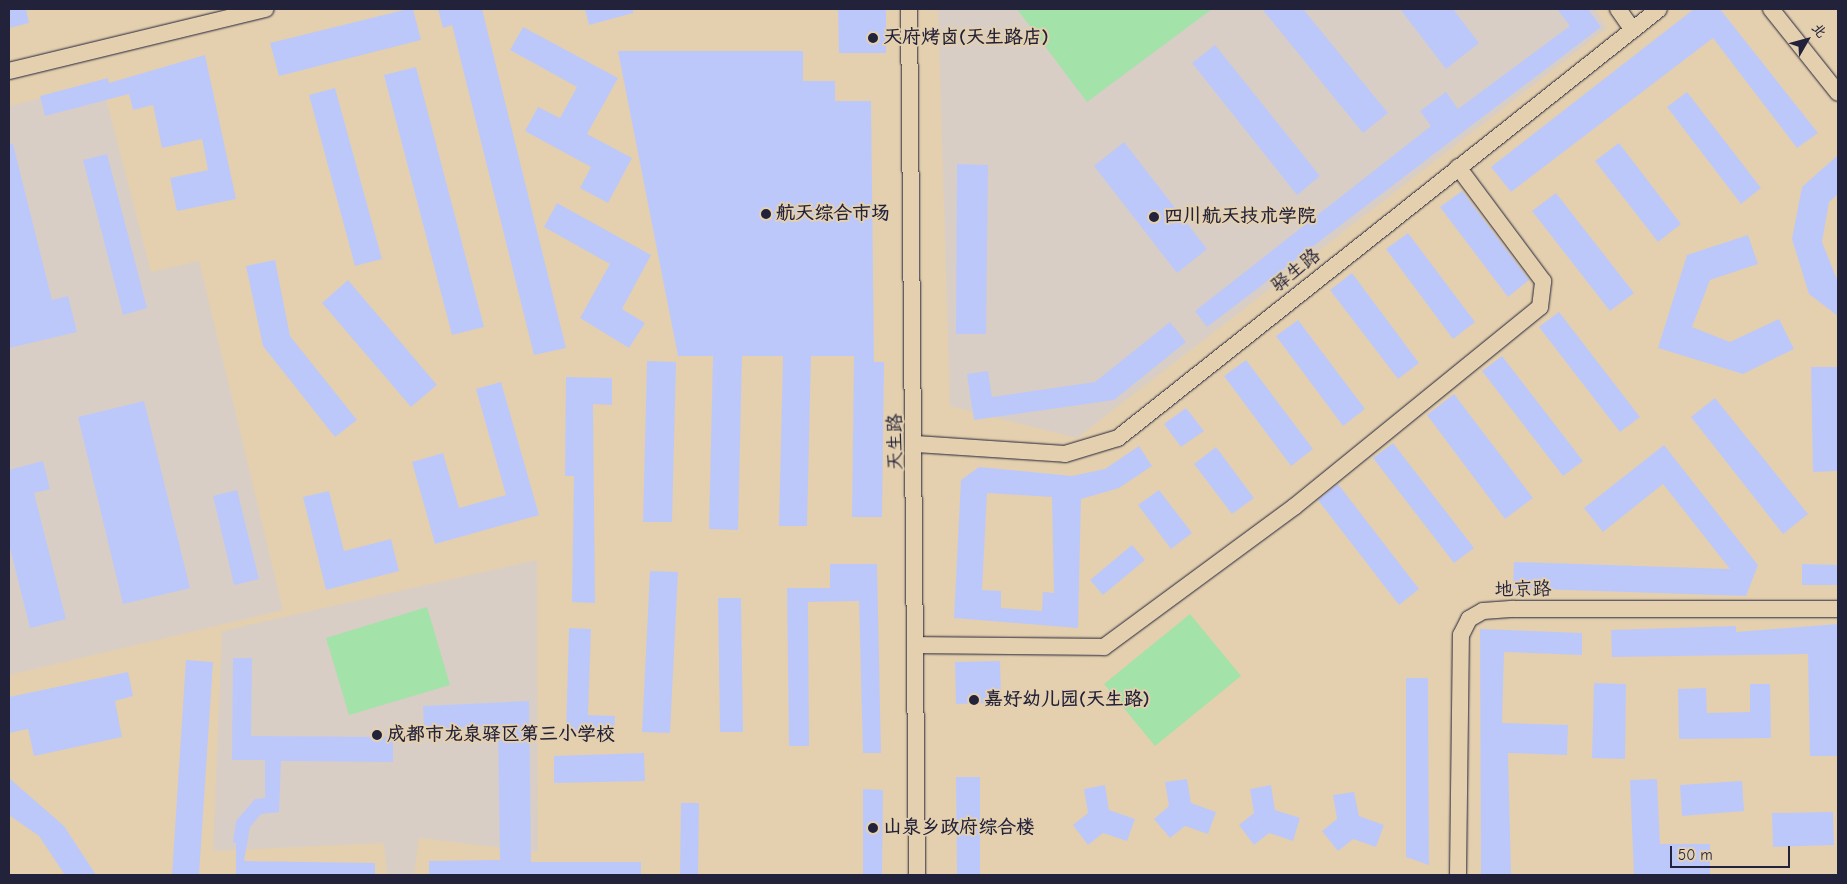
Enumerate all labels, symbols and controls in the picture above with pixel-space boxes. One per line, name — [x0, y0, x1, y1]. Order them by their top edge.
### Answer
north arrow — [1782, 15, 1832, 65]
text: 北 — [1808, 20, 1830, 41]
place label: 天府烤卤(天生路店) — [883, 27, 1049, 49]
marker: 天府烤卤(天生路店) — [867, 32, 879, 44]
place label: 航天综合市场 — [776, 203, 890, 225]
place label: 四川航天技术学院 — [1164, 206, 1316, 228]
marker: 航天综合市场 — [760, 208, 772, 220]
marker: 四川航天技术学院 — [1148, 211, 1160, 223]
street label: 驿生路 — [1267, 244, 1325, 298]
street label: 天生路 — [884, 413, 908, 471]
street label: 地京路 — [1494, 578, 1552, 602]
place label: 嘉好幼儿园(天生路) — [984, 689, 1150, 711]
marker: 嘉好幼儿园(天生路) — [968, 694, 980, 706]
place label: 成都市龙泉驿区第三小学校 — [387, 724, 615, 746]
marker: 成都市龙泉驿区第三小学校 — [371, 729, 383, 741]
place label: 山泉乡政府综合楼 — [883, 817, 1035, 839]
marker: 山泉乡政府综合楼 — [867, 822, 879, 834]
scale bar — [1672, 836, 1792, 868]
text: 50 m — [1678, 846, 1713, 864]

